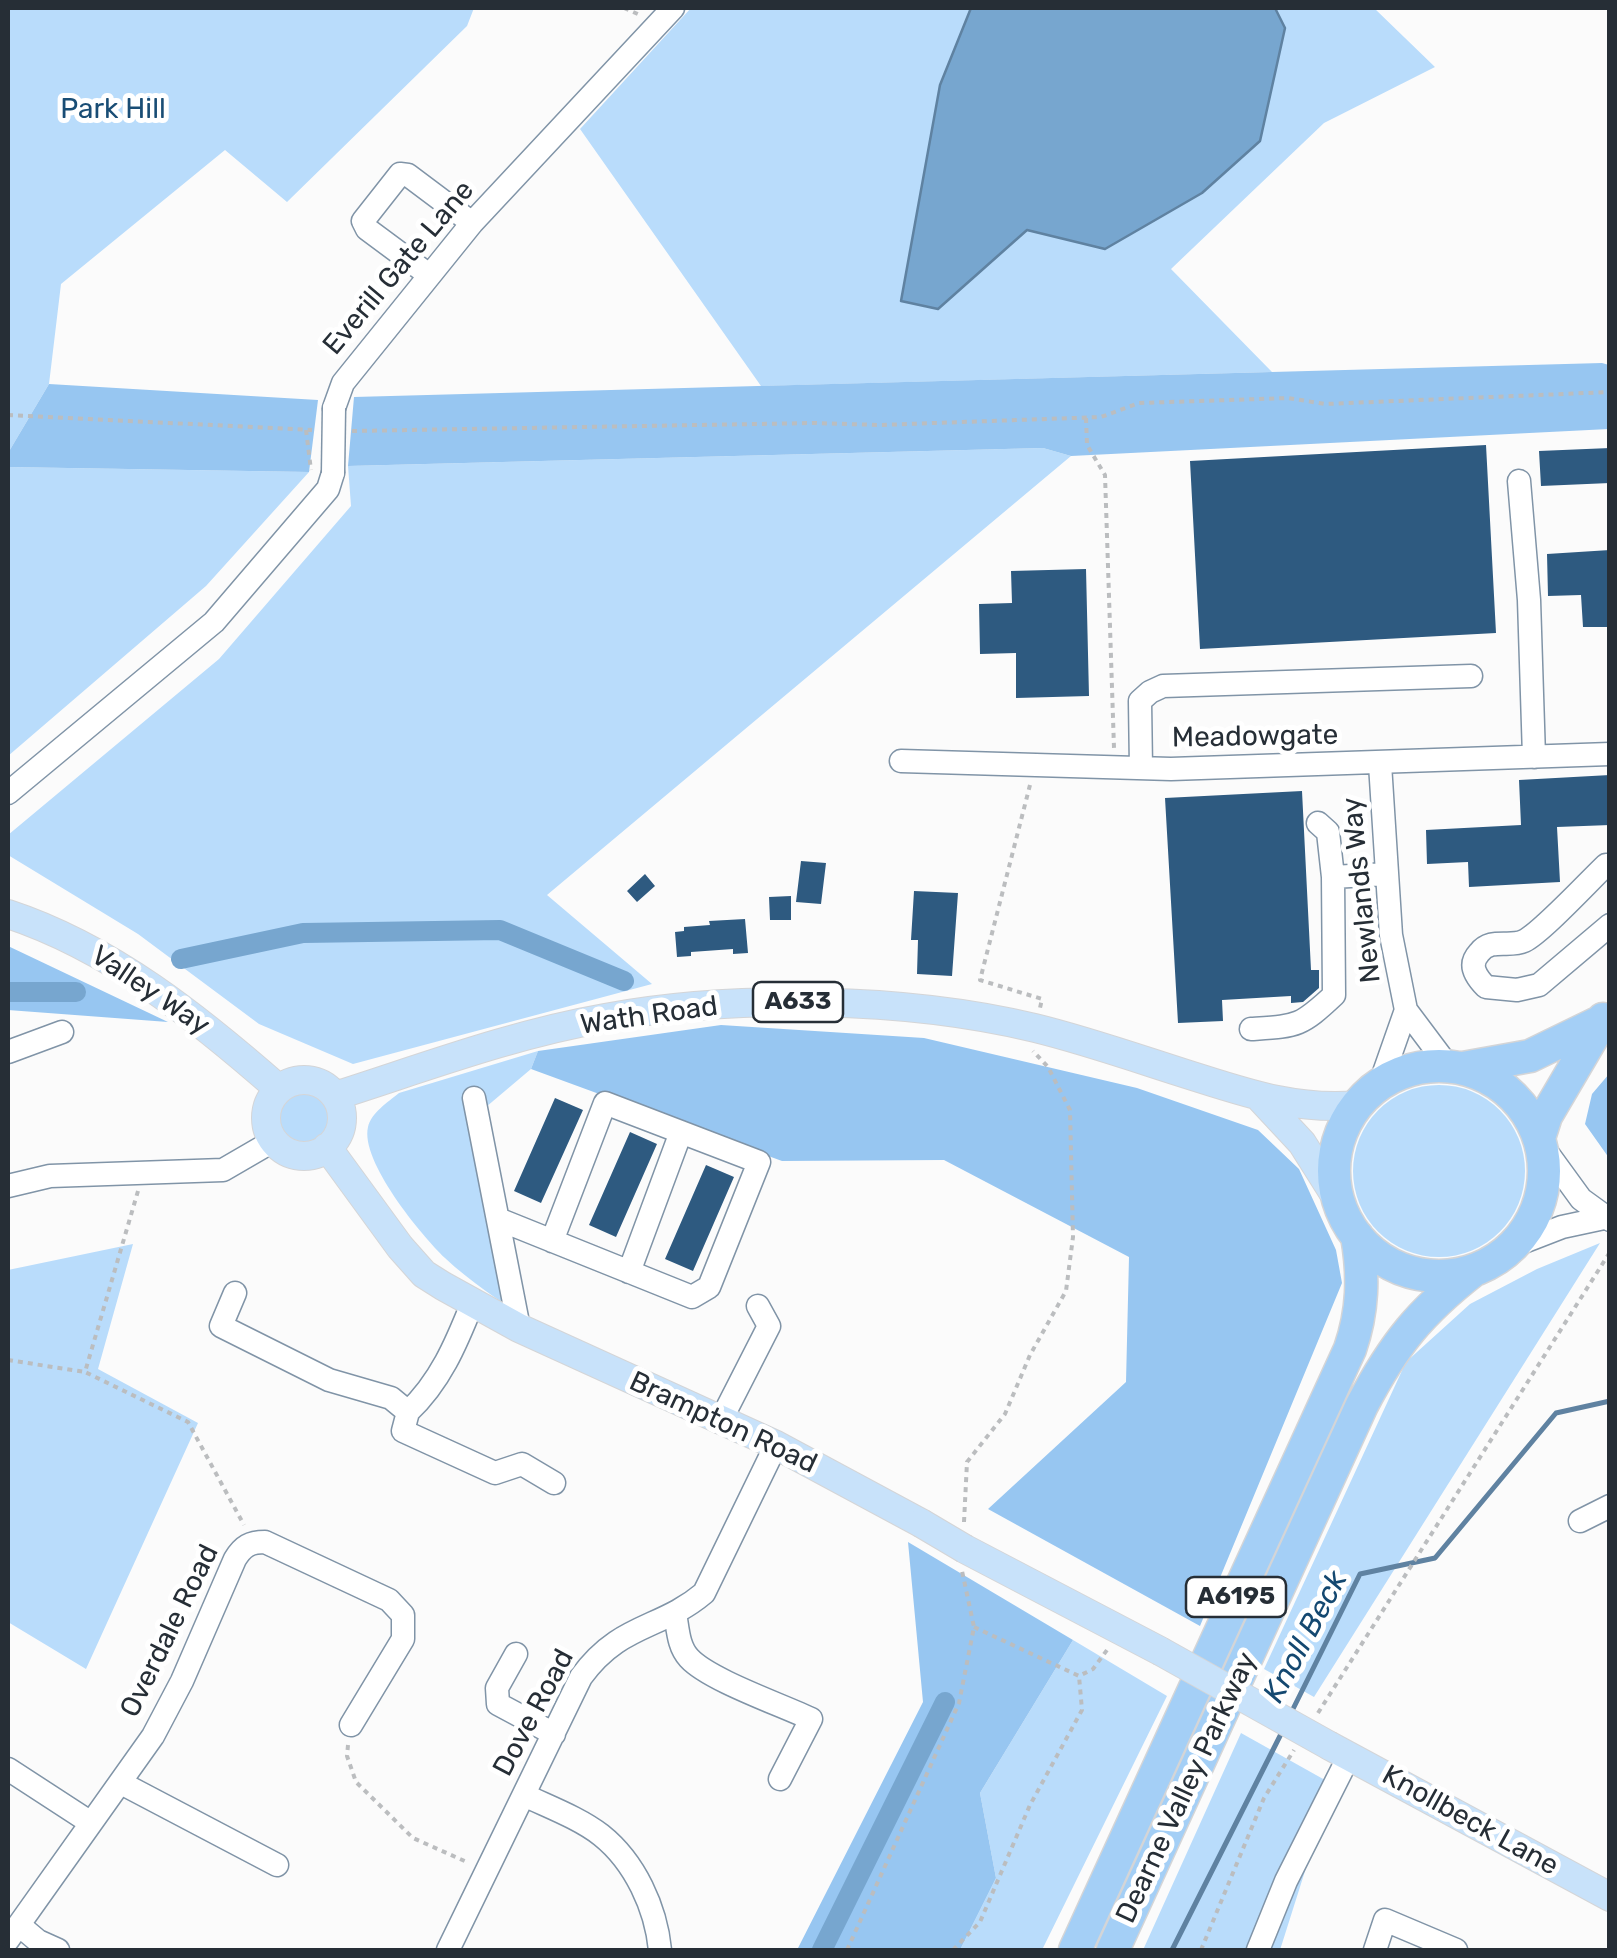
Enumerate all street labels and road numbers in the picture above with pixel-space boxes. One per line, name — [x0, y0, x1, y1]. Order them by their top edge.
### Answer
street label: Everill Gate Lane — [316, 174, 482, 362]
street label: Meadowgate — [1171, 719, 1339, 755]
street label: Newlands Way — [1336, 795, 1388, 985]
street label: Valley Way — [84, 939, 216, 1043]
road number: A633 — [753, 982, 843, 1022]
street label: Wath Road — [578, 990, 720, 1042]
street label: Brampton Road — [624, 1365, 822, 1481]
street label: Overdale Road — [114, 1539, 226, 1723]
road number: A6195 — [1186, 1577, 1286, 1617]
street label: Dove Road — [487, 1644, 581, 1782]
street label: Dearne Valley Parkway — [1109, 1647, 1265, 1929]
street label: Knollbeck Lane — [1376, 1759, 1564, 1883]

